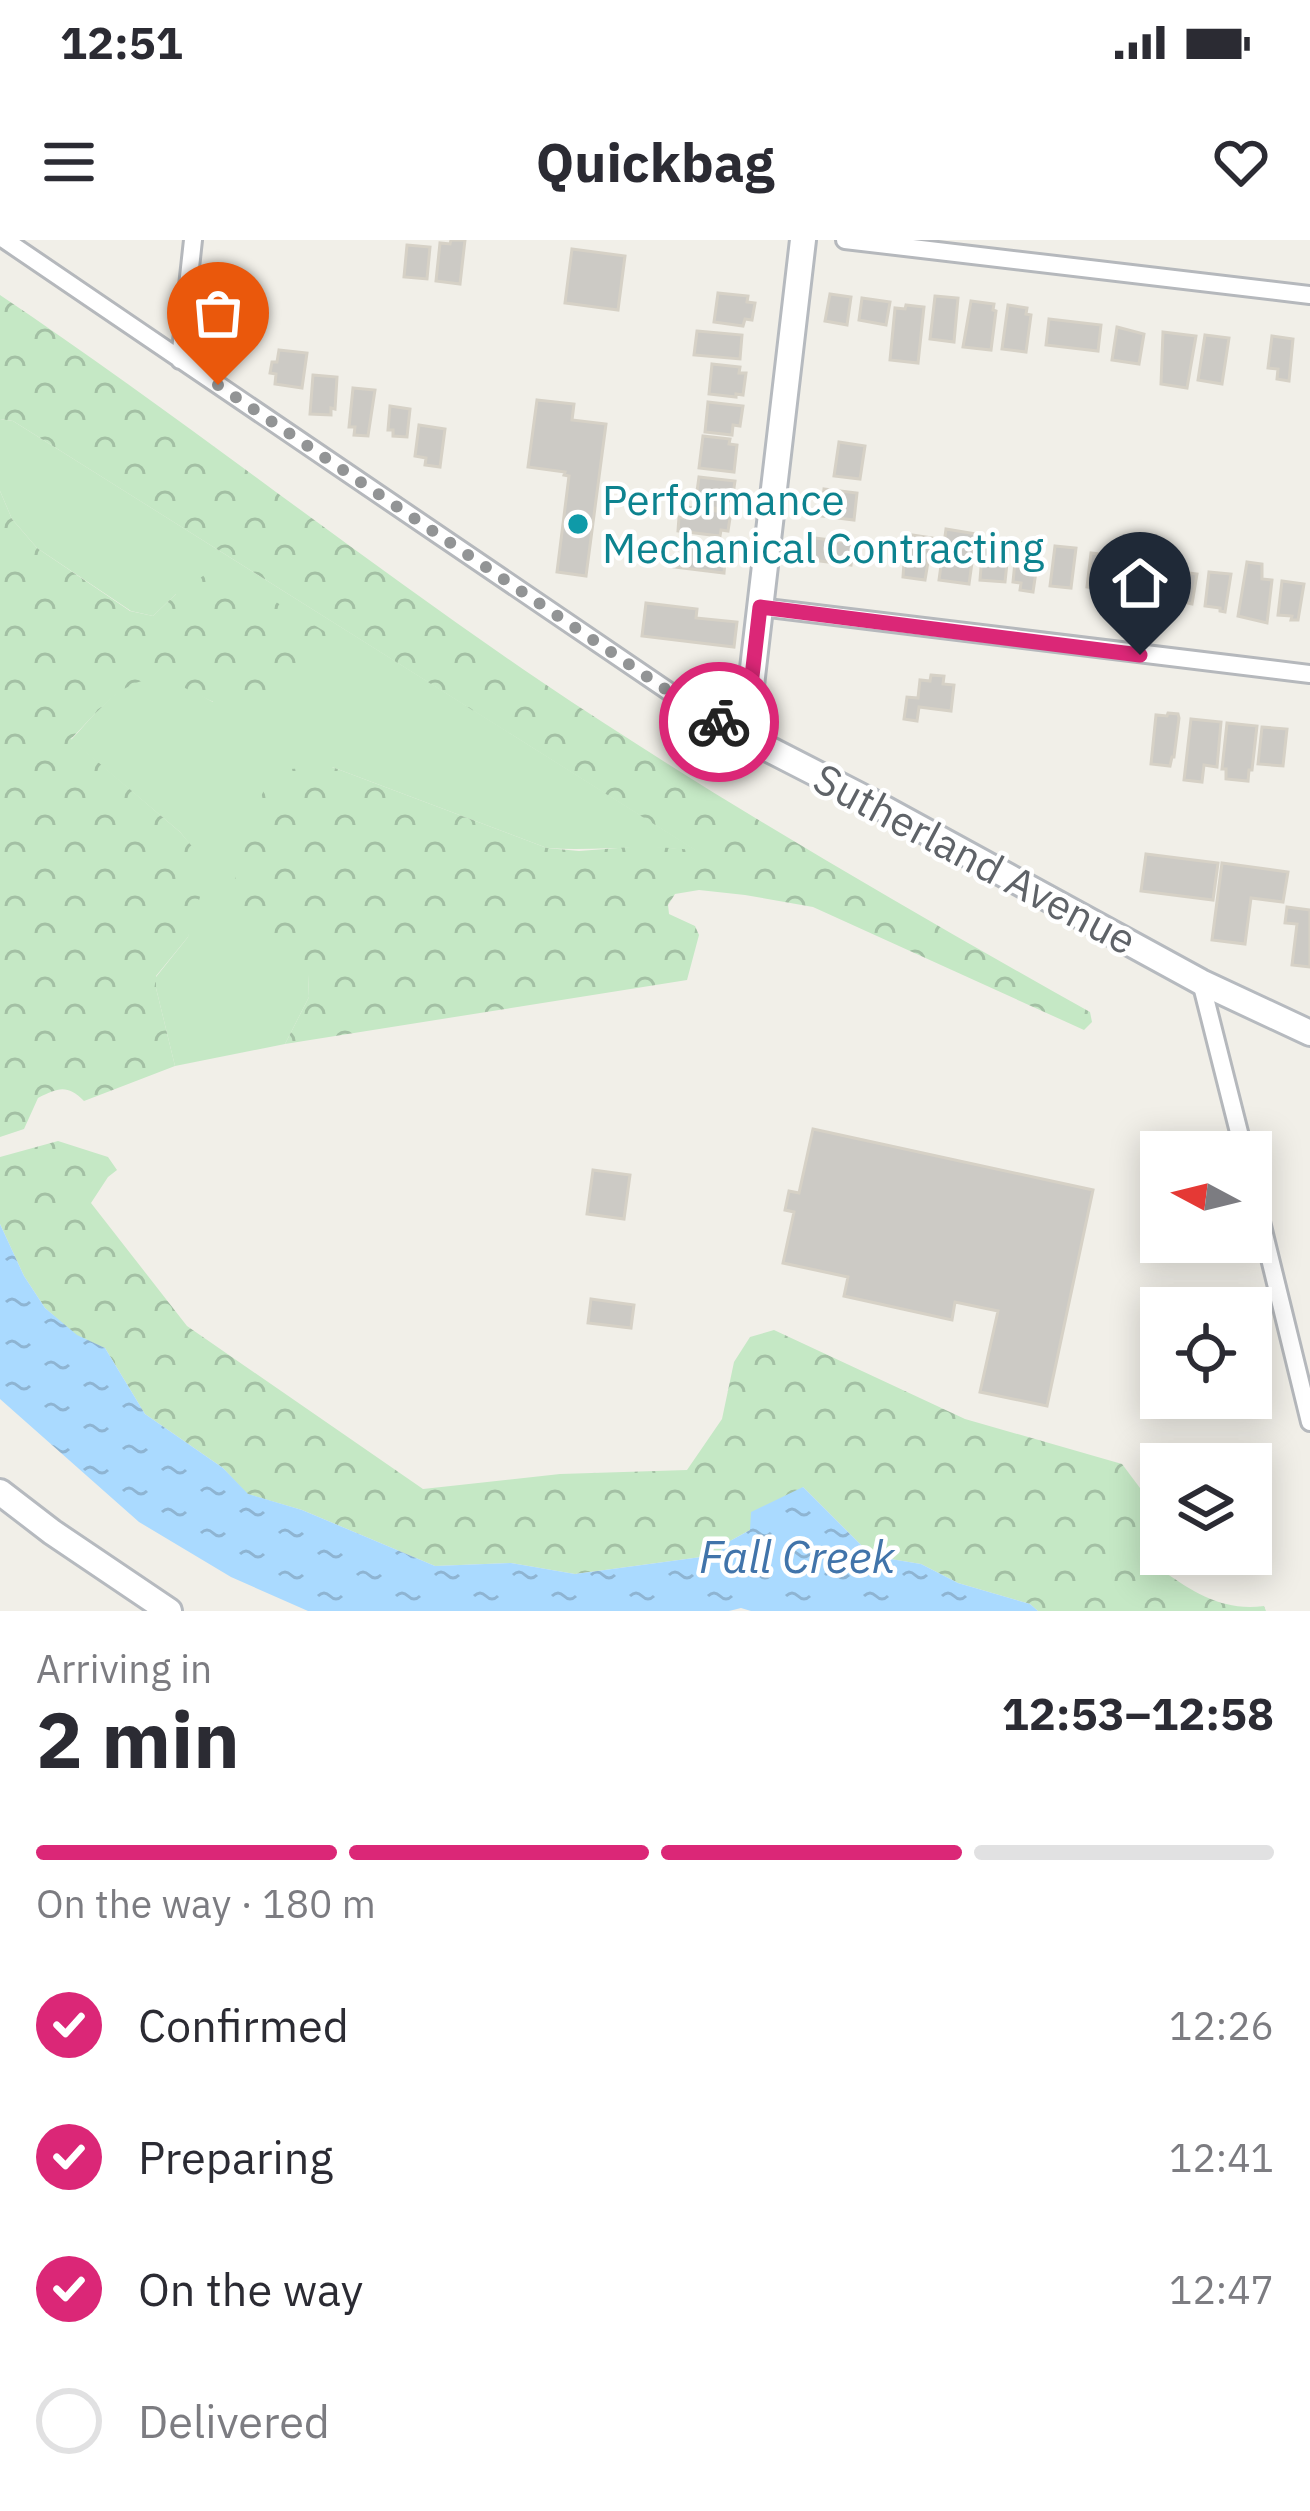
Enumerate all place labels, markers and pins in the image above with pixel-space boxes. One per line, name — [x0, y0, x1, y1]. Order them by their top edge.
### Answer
pin — [167, 262, 269, 385]
place label: Performance Mechanical Contracting — [602, 472, 1044, 575]
marker: Performance Mechanical Contracting — [565, 511, 591, 537]
pin — [1089, 532, 1191, 655]

